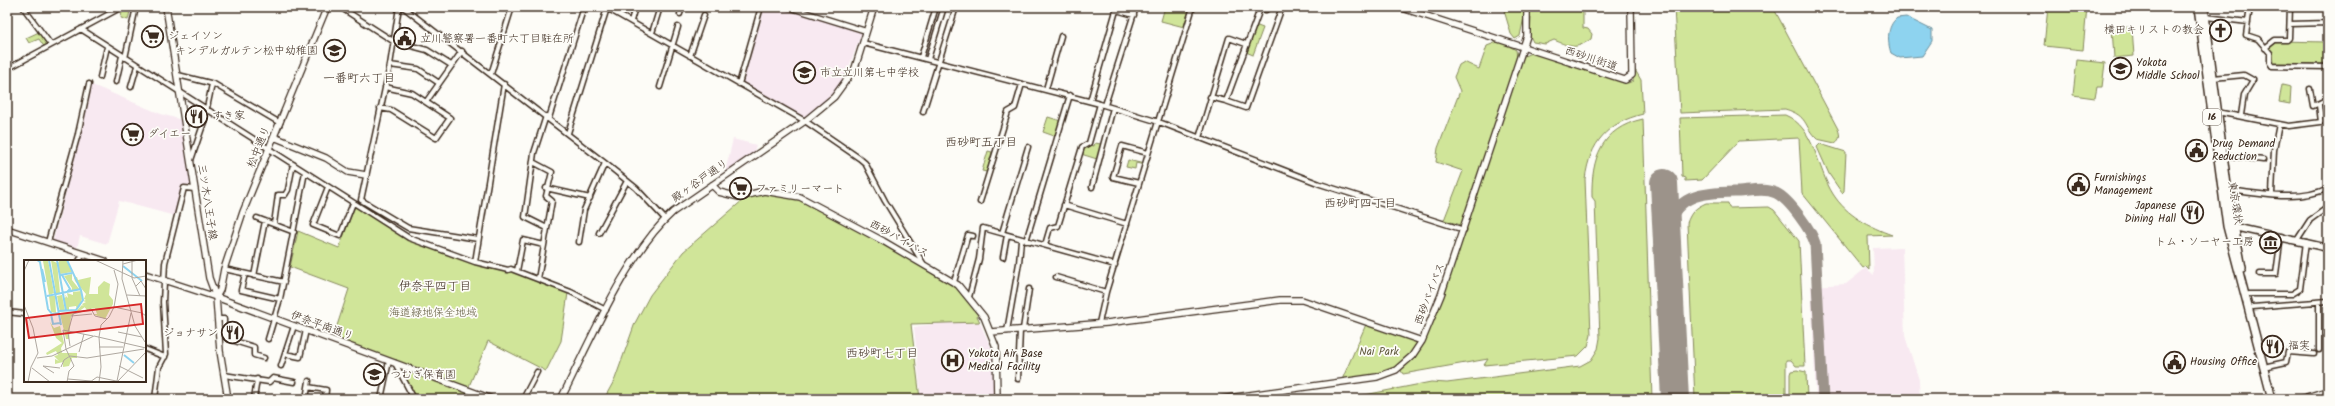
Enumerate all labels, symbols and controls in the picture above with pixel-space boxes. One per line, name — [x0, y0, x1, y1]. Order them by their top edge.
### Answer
church icon: 横田キリストの教会 — [2207, 17, 2233, 43]
place label: 横田キリストの教会 — [2104, 21, 2204, 39]
supermarket icon: ジェイソン — [140, 23, 166, 49]
public building icon: 立川警察署一番町六丁目駐在所 — [391, 26, 417, 52]
place label: ジェイソン — [168, 27, 223, 45]
place label: 立川警察署一番町六丁目駐在所 — [420, 30, 574, 48]
school or university icon: キンデルガルテン松中幼稚園 — [321, 38, 347, 64]
place label: キンデルガルテン松中幼稚園 — [175, 42, 318, 60]
street label: 西砂川街道 — [1562, 42, 1620, 76]
place label: Yokota Middle School — [2136, 54, 2200, 85]
school or university icon: Yokota Middle School — [2108, 56, 2134, 82]
school or university icon: 市立立川第七中学校 — [792, 60, 818, 86]
place label: 市立立川第七中学校 — [820, 64, 919, 82]
district label: 一番町六丁目 — [323, 69, 395, 88]
restaurant icon: すき家 — [184, 103, 210, 129]
place label: すき家 — [212, 107, 245, 125]
road number: 16 — [2203, 109, 2221, 125]
supermarket icon: ダイエー — [119, 121, 145, 147]
street label: 松中通り — [242, 123, 276, 171]
place label: ダイエー — [148, 125, 191, 143]
district label: 西砂町五丁目 — [945, 133, 1017, 152]
place label: Drug Demand Reduction — [2212, 135, 2275, 166]
public building icon: Drug Demand Reduction — [2183, 137, 2209, 163]
street label: 殿ヶ谷戸通り — [668, 155, 732, 207]
street label: 三ツ木八王子線 — [192, 163, 222, 241]
place label: Furnishings Management — [2094, 169, 2154, 200]
public building icon: Furnishings Management — [2066, 171, 2092, 197]
supermarket icon: ファミリーマート — [727, 176, 753, 202]
place label: ファミリーマート — [756, 180, 844, 198]
street label: 東京環状 — [2223, 180, 2247, 226]
district label: 西砂町四丁目 — [1324, 194, 1396, 213]
place label: Japanese Dining Hall — [2124, 197, 2176, 228]
restaurant icon: Japanese Dining Hall — [2179, 199, 2205, 225]
street label: 西砂バイパス — [866, 215, 932, 263]
museum icon: トム・ソーヤー工房 — [2257, 229, 2283, 255]
place label: トム・ソーヤー工房 — [2155, 233, 2254, 251]
inset map — [24, 260, 146, 382]
street label: 西砂バイパス — [1410, 260, 1450, 328]
district label: 伊奈平四丁目 — [399, 277, 471, 296]
park label: 海道緑地保全地域 — [389, 304, 477, 322]
street label: 伊奈平南通り — [288, 306, 356, 346]
restaurant icon: ジョナサン — [220, 320, 246, 346]
place label: ジョナサン — [163, 324, 218, 342]
restaurant icon: 福実 — [2260, 333, 2286, 359]
place label: 福実 — [2288, 337, 2310, 355]
park label: Nai Park — [1359, 343, 1400, 361]
district label: 西砂町七丁目 — [846, 344, 918, 363]
place label: Yokota Air Base Medical Facility — [968, 345, 1042, 376]
hospital icon: Yokota Air Base Medical Facility — [939, 347, 965, 373]
public building icon: Housing Office — [2162, 349, 2188, 375]
place label: Housing Office — [2190, 353, 2257, 371]
school or university icon: つむぎ保育園 — [361, 362, 387, 388]
place label: つむぎ保育園 — [390, 366, 456, 384]

